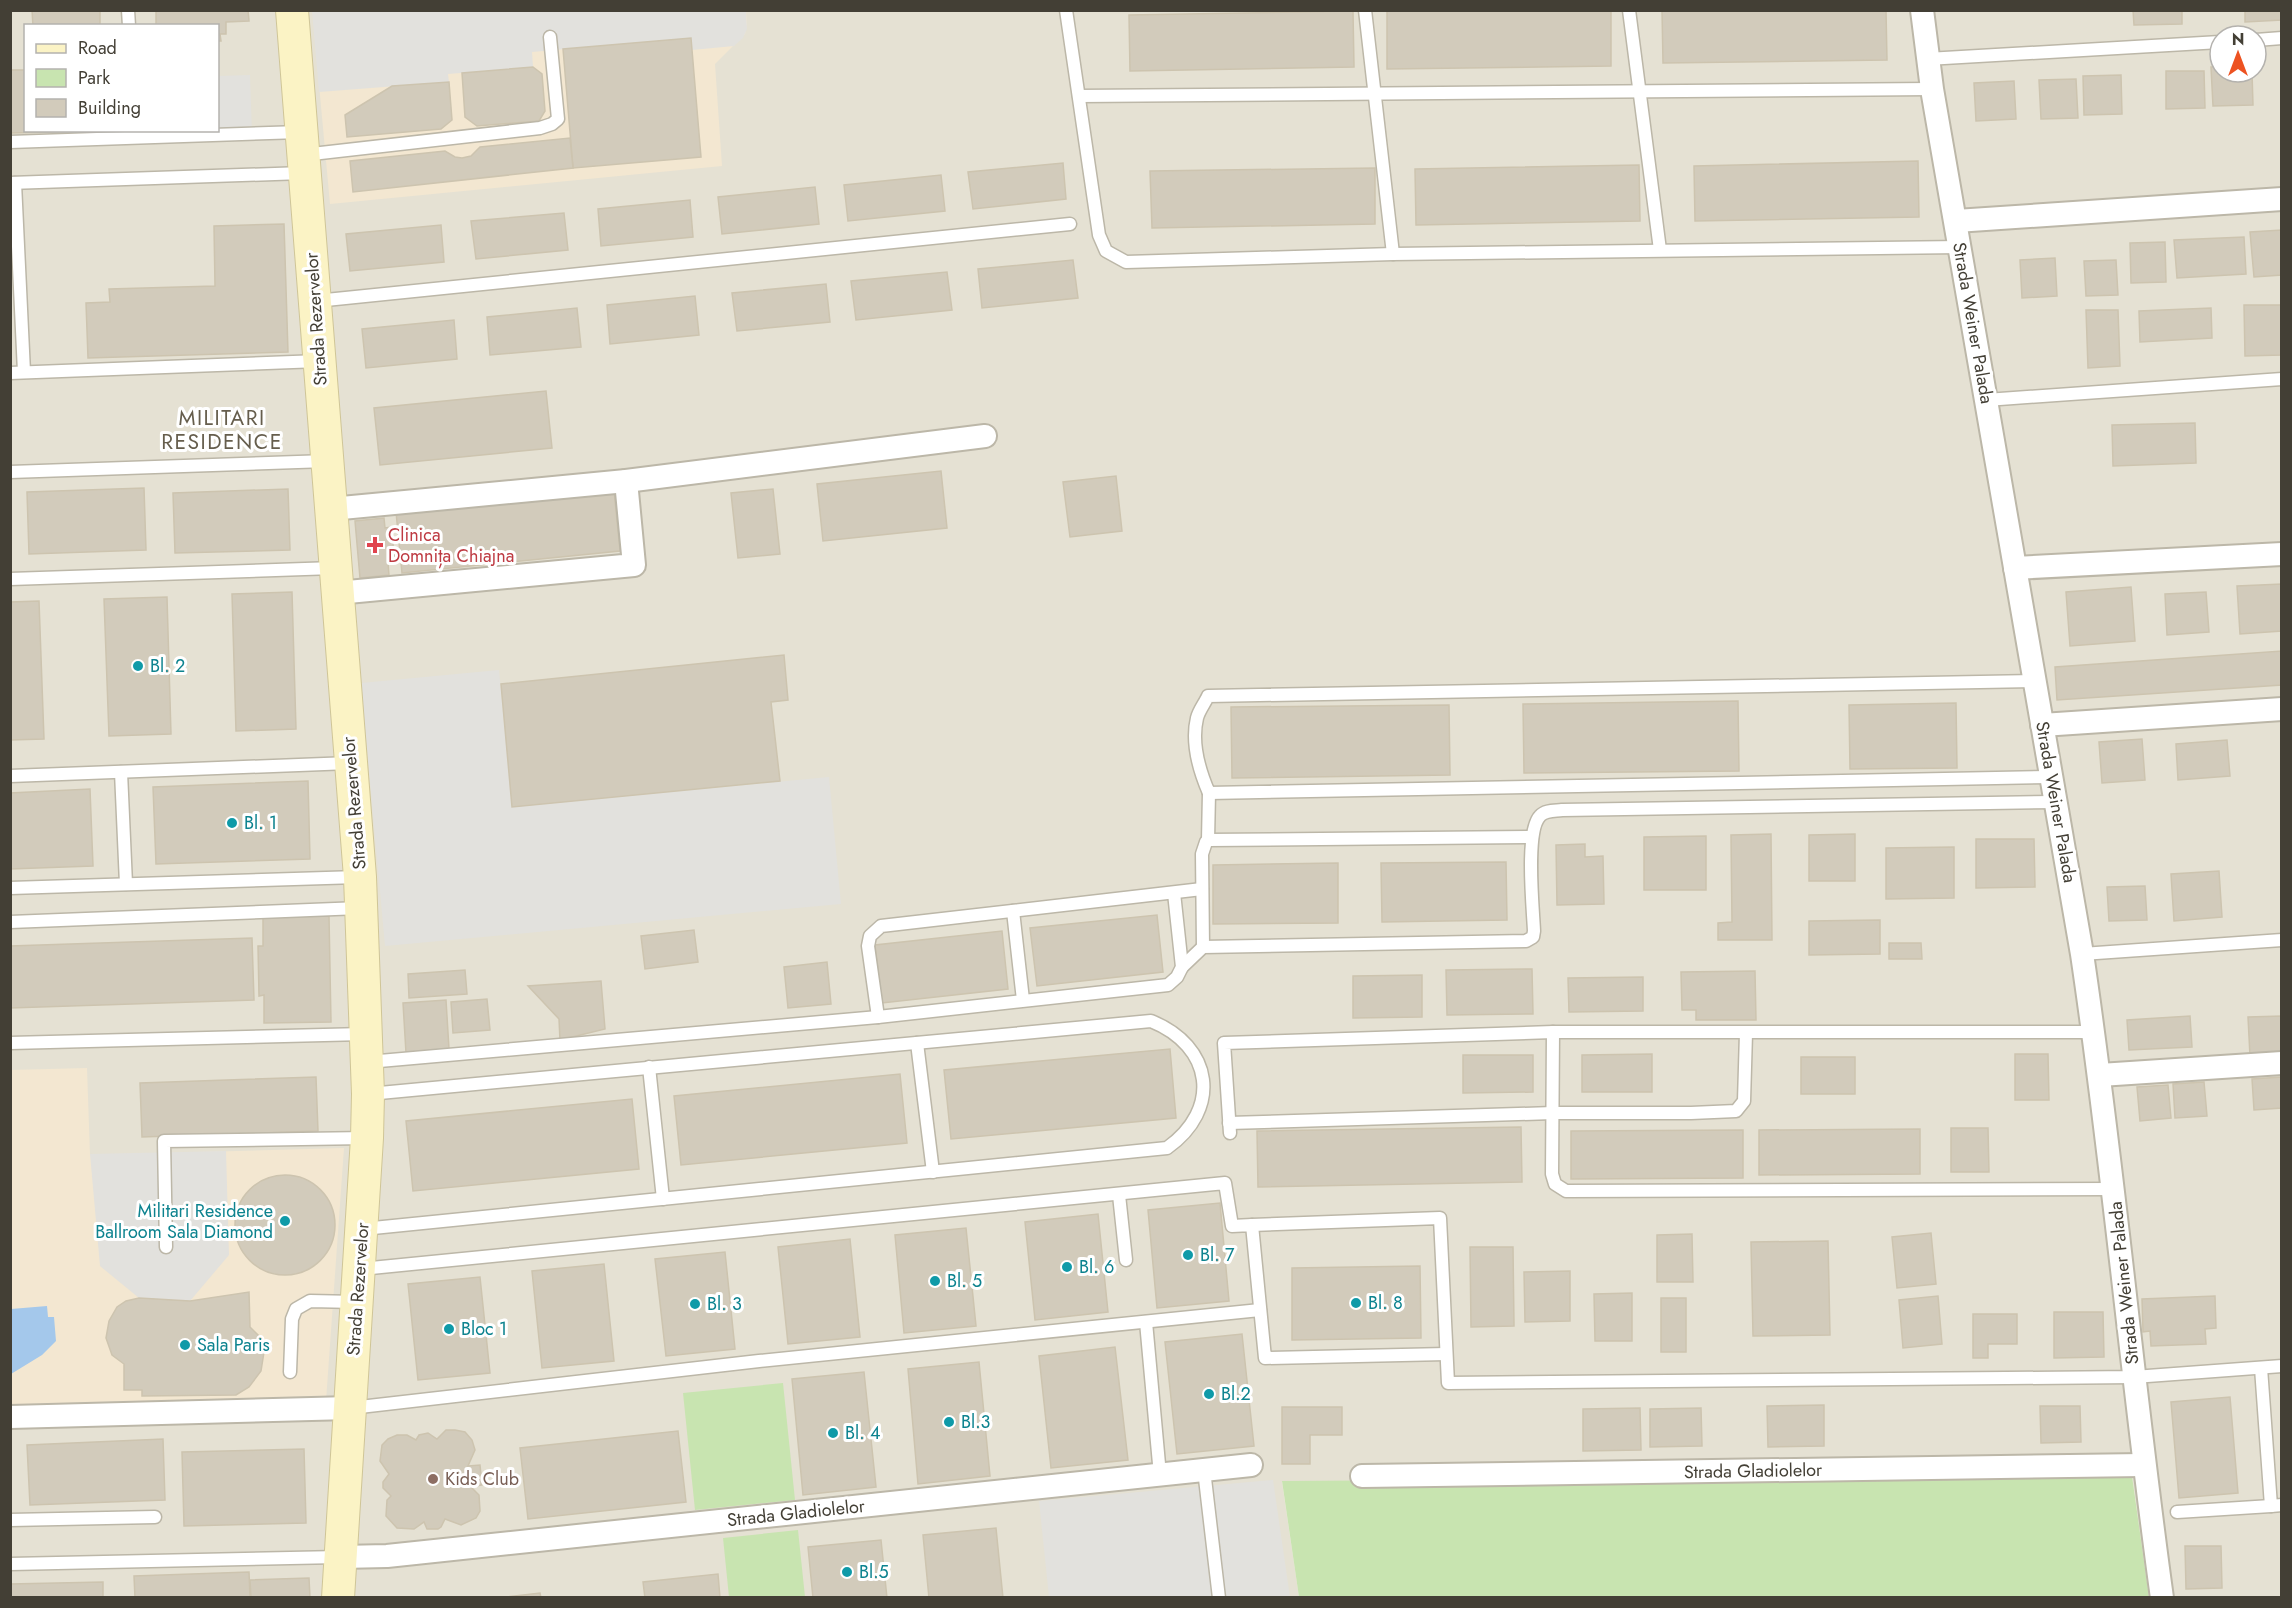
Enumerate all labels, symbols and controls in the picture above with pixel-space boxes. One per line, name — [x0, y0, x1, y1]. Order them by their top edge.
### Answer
legend — [24, 24, 219, 132]
north arrow — [2208, 24, 2268, 84]
text: N — [2232, 28, 2244, 51]
text: Road — [78, 35, 117, 61]
text: Park — [78, 65, 110, 91]
text: Building — [78, 95, 141, 121]
street label: Strada Weiner Palada — [1946, 240, 2000, 406]
street label: Strada Rezervelor — [298, 251, 334, 386]
district label: MILITARI RESIDENCE — [161, 403, 283, 457]
place label: Clinica Domnița Chiajna — [388, 522, 514, 569]
marker: Clinica Domnița Chiajna — [366, 536, 384, 554]
place label: Bl. 2 — [150, 653, 185, 679]
marker: Bl. 2 — [131, 659, 145, 673]
street label: Strada Weiner Palada — [2029, 719, 2083, 885]
street label: Strada Rezervelor — [335, 735, 373, 871]
place label: Bl. 1 — [244, 810, 277, 836]
marker: Bl. 1 — [225, 816, 239, 830]
place label: Militari Residence Ballroom Sala Diamond — [95, 1198, 273, 1245]
street label: Strada Weiner Palada — [2103, 1200, 2145, 1366]
marker: Militari Residence Ballroom Sala Diamond — [278, 1214, 292, 1228]
street label: Strada Rezervelor — [340, 1221, 376, 1356]
place label: Bl. 7 — [1200, 1242, 1235, 1268]
marker: Bl. 7 — [1181, 1248, 1195, 1262]
place label: Bl. 6 — [1079, 1254, 1114, 1280]
marker: Bl. 6 — [1060, 1260, 1074, 1274]
place label: Bl. 5 — [947, 1268, 982, 1294]
marker: Bl. 5 — [928, 1274, 942, 1288]
place label: Bl. 8 — [1368, 1290, 1403, 1316]
place label: Bl. 3 — [707, 1291, 742, 1317]
marker: Bl. 8 — [1349, 1296, 1363, 1310]
marker: Bl. 3 — [688, 1297, 702, 1311]
place label: Bloc 1 — [461, 1316, 507, 1342]
marker: Bloc 1 — [442, 1322, 456, 1336]
place label: Sala Paris — [197, 1332, 270, 1358]
marker: Sala Paris — [178, 1338, 192, 1352]
place label: Bl.2 — [1221, 1381, 1251, 1407]
marker: Bl.2 — [1202, 1387, 1216, 1401]
place label: Bl.3 — [961, 1409, 991, 1435]
marker: Bl.3 — [942, 1415, 956, 1429]
place label: Bl. 4 — [845, 1420, 880, 1446]
marker: Bl. 4 — [826, 1426, 840, 1440]
street label: Strada Gladiolelor — [1684, 1457, 1823, 1485]
place label: Kids Club — [445, 1466, 519, 1492]
marker: Kids Club — [426, 1472, 440, 1486]
street label: Strada Gladiolelor — [726, 1493, 867, 1533]
place label: Bl.5 — [859, 1559, 889, 1585]
marker: Bl.5 — [840, 1565, 854, 1579]

